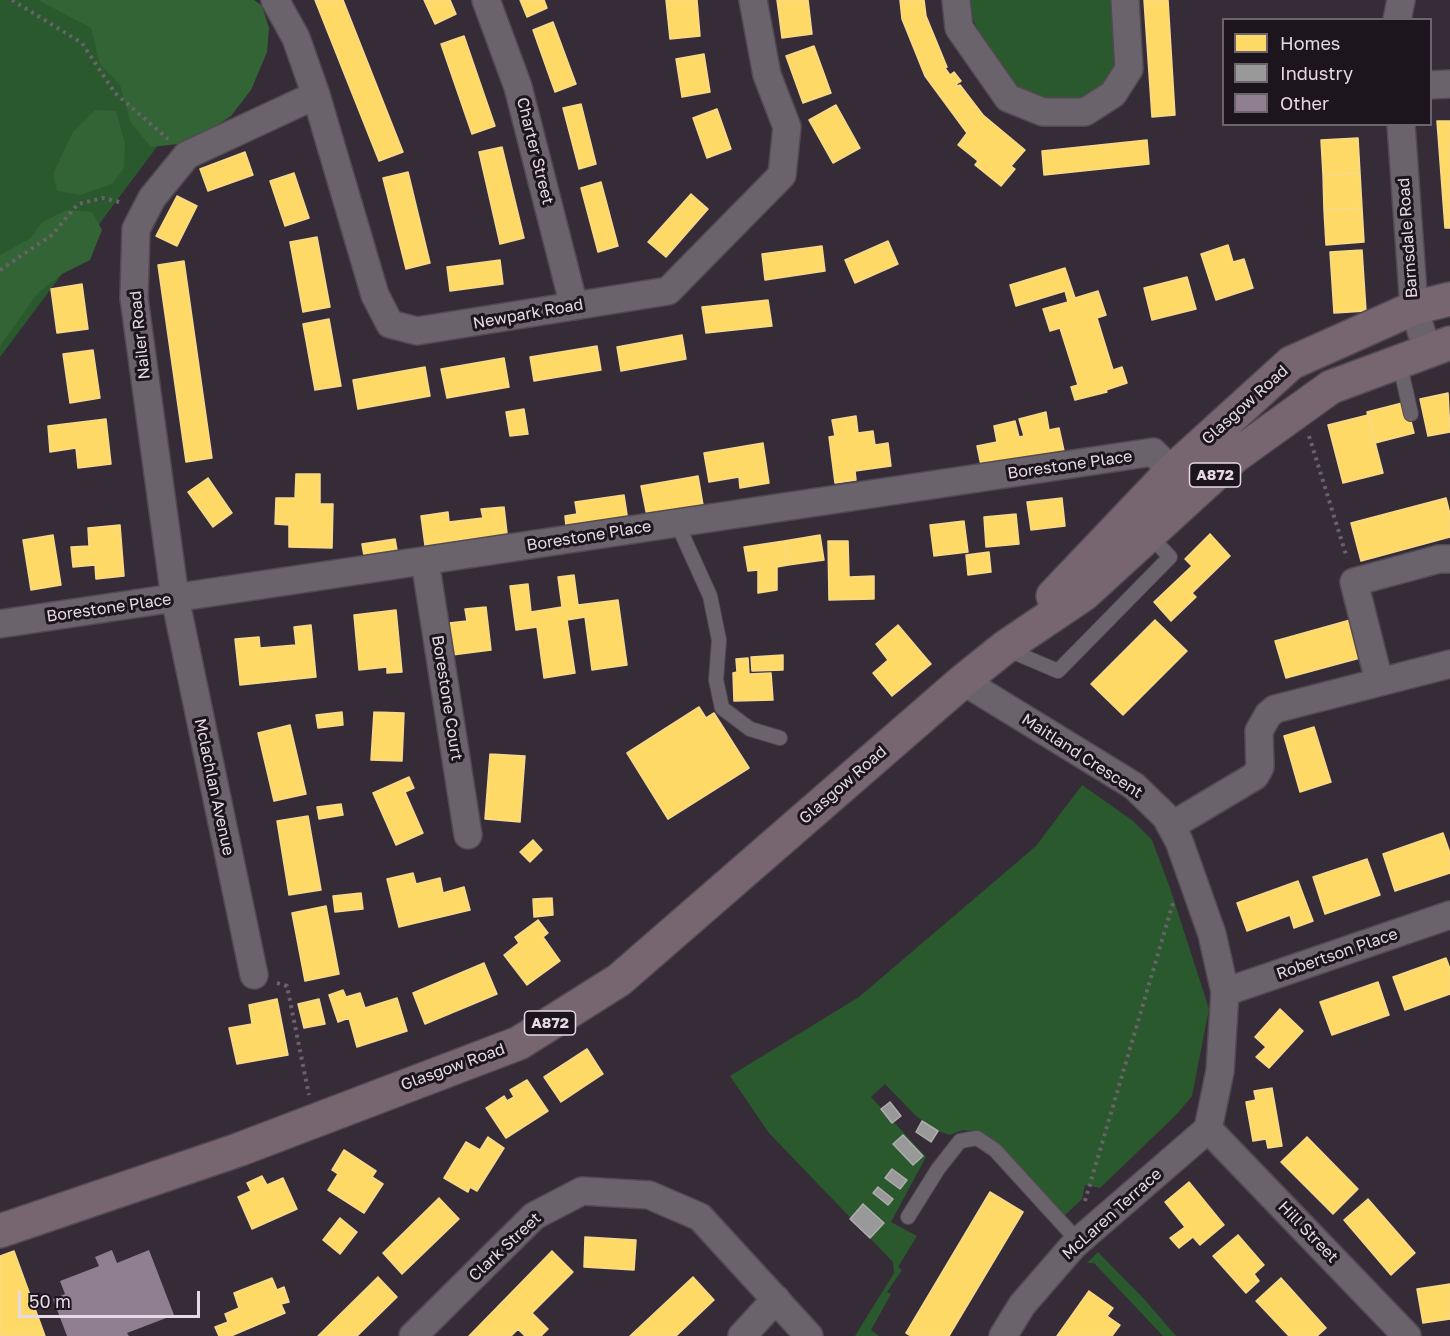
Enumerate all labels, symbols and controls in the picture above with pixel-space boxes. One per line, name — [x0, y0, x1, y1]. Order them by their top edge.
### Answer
legend — [1222, 18, 1432, 126]
text: Homes — [1280, 32, 1340, 54]
text: Industry — [1280, 62, 1353, 84]
text: Other — [1280, 92, 1329, 114]
street label: Charter Street — [512, 96, 558, 206]
street label: Barnsdale Road — [1394, 177, 1422, 299]
street label: Nailer Road — [126, 290, 154, 380]
street label: Newpark Road — [471, 295, 585, 333]
street label: Glasgow Road — [1198, 361, 1292, 449]
street label: Borestone Place — [1006, 447, 1134, 483]
road number: A872 — [1190, 463, 1240, 487]
street label: Borestone Place — [525, 517, 653, 555]
street label: Borestone Place — [45, 590, 173, 626]
street label: Borestone Court — [428, 634, 466, 762]
street label: Maitland Crescent — [1018, 710, 1146, 802]
street label: Mclachlan Avenue — [190, 717, 238, 857]
street label: Glasgow Road — [795, 742, 891, 828]
street label: Robertson Place — [1274, 924, 1400, 984]
road number: A872 — [524, 1011, 576, 1035]
street label: Glasgow Road — [398, 1039, 508, 1095]
street label: McLaren Terrace — [1058, 1164, 1166, 1264]
street label: Hill Street — [1274, 1197, 1342, 1267]
street label: Clark Street — [465, 1209, 545, 1285]
scale bar — [21, 1279, 202, 1317]
text: 50 m — [29, 1290, 71, 1312]

